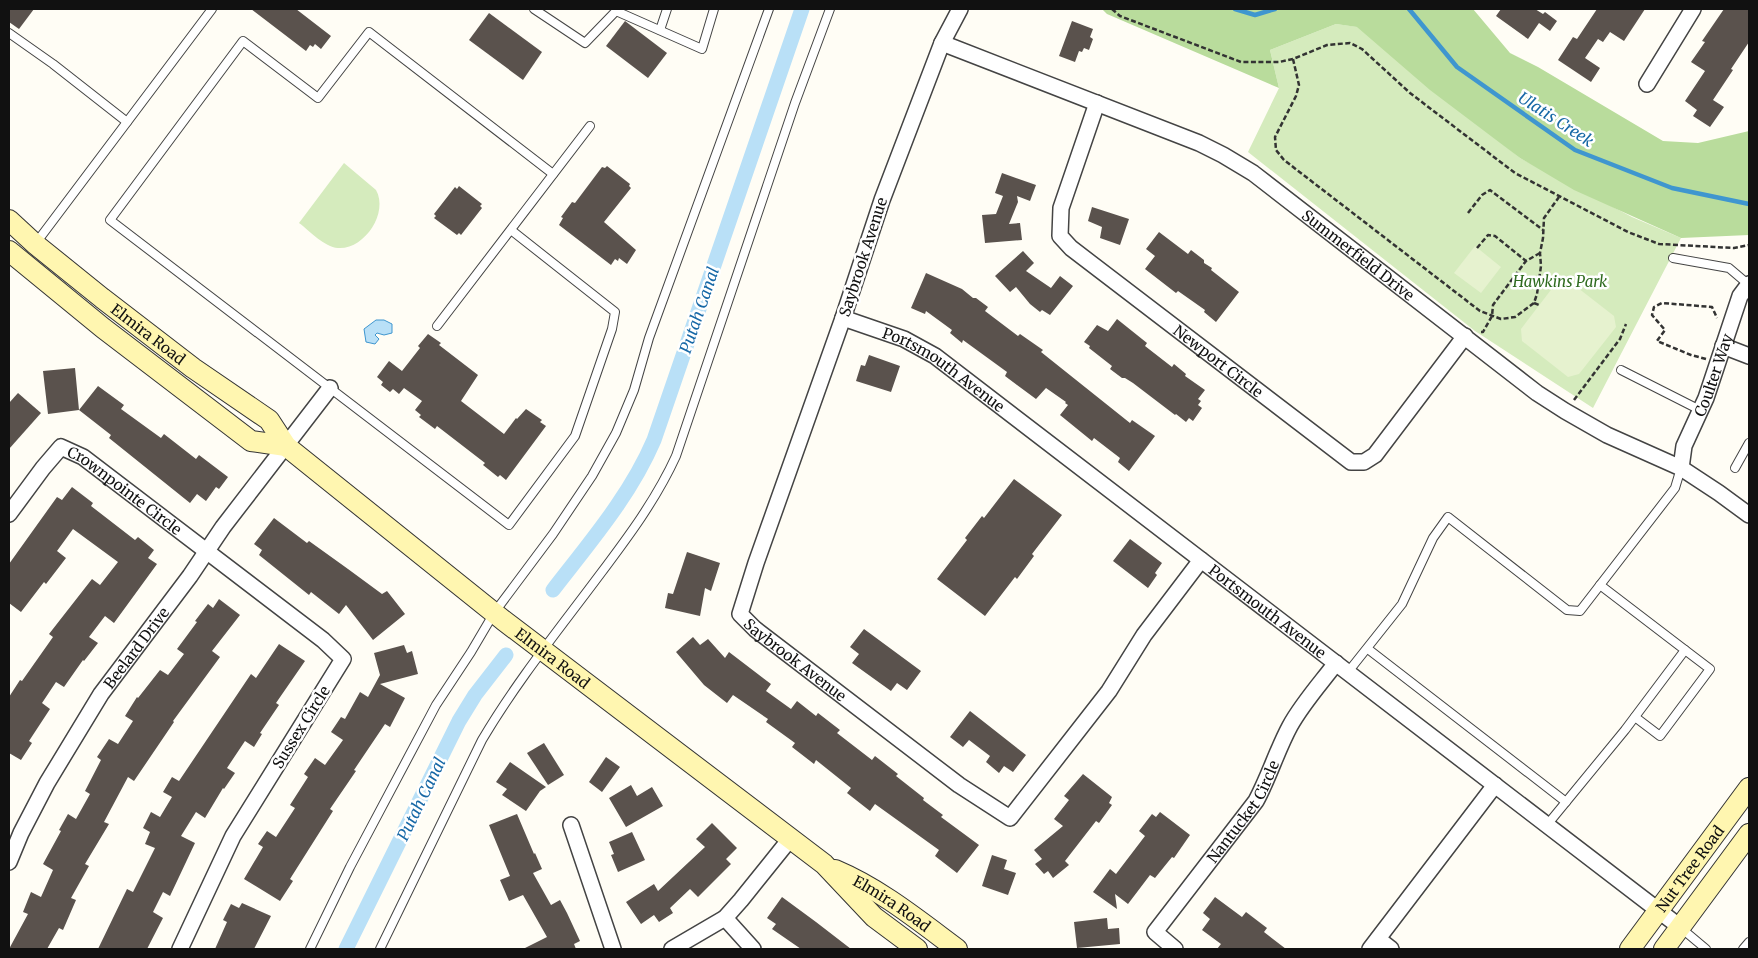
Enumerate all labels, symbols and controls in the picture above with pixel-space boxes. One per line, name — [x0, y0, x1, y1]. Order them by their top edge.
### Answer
water label: Ulatis Creek — [1515, 87, 1598, 151]
street label: Saybrook Avenue — [835, 195, 891, 319]
street label: Summerfield Drive — [1298, 205, 1419, 304]
water label: Putah Canal — [675, 264, 723, 356]
park label: Hawkins Park — [1512, 272, 1608, 291]
street label: Elmira Road — [107, 299, 189, 368]
street label: Newport Circle — [1170, 320, 1267, 401]
street label: Portsmouth Avenue — [880, 323, 1009, 416]
street label: Coulter Way — [1689, 331, 1736, 420]
street label: Crownpointe Circle — [64, 442, 186, 539]
street label: Portsmouth Avenue — [1205, 560, 1330, 662]
street label: Beelard Drive — [99, 603, 173, 692]
street label: Saybrook Avenue — [740, 614, 850, 705]
street label: Elmira Road — [512, 623, 594, 692]
street label: Sussex Circle — [268, 682, 334, 772]
water label: Putah Canal — [392, 754, 450, 844]
street label: Nantucket Circle — [1203, 757, 1283, 866]
street label: Nut Tree Road — [1651, 822, 1728, 916]
street label: Elmira Road — [850, 871, 934, 935]

